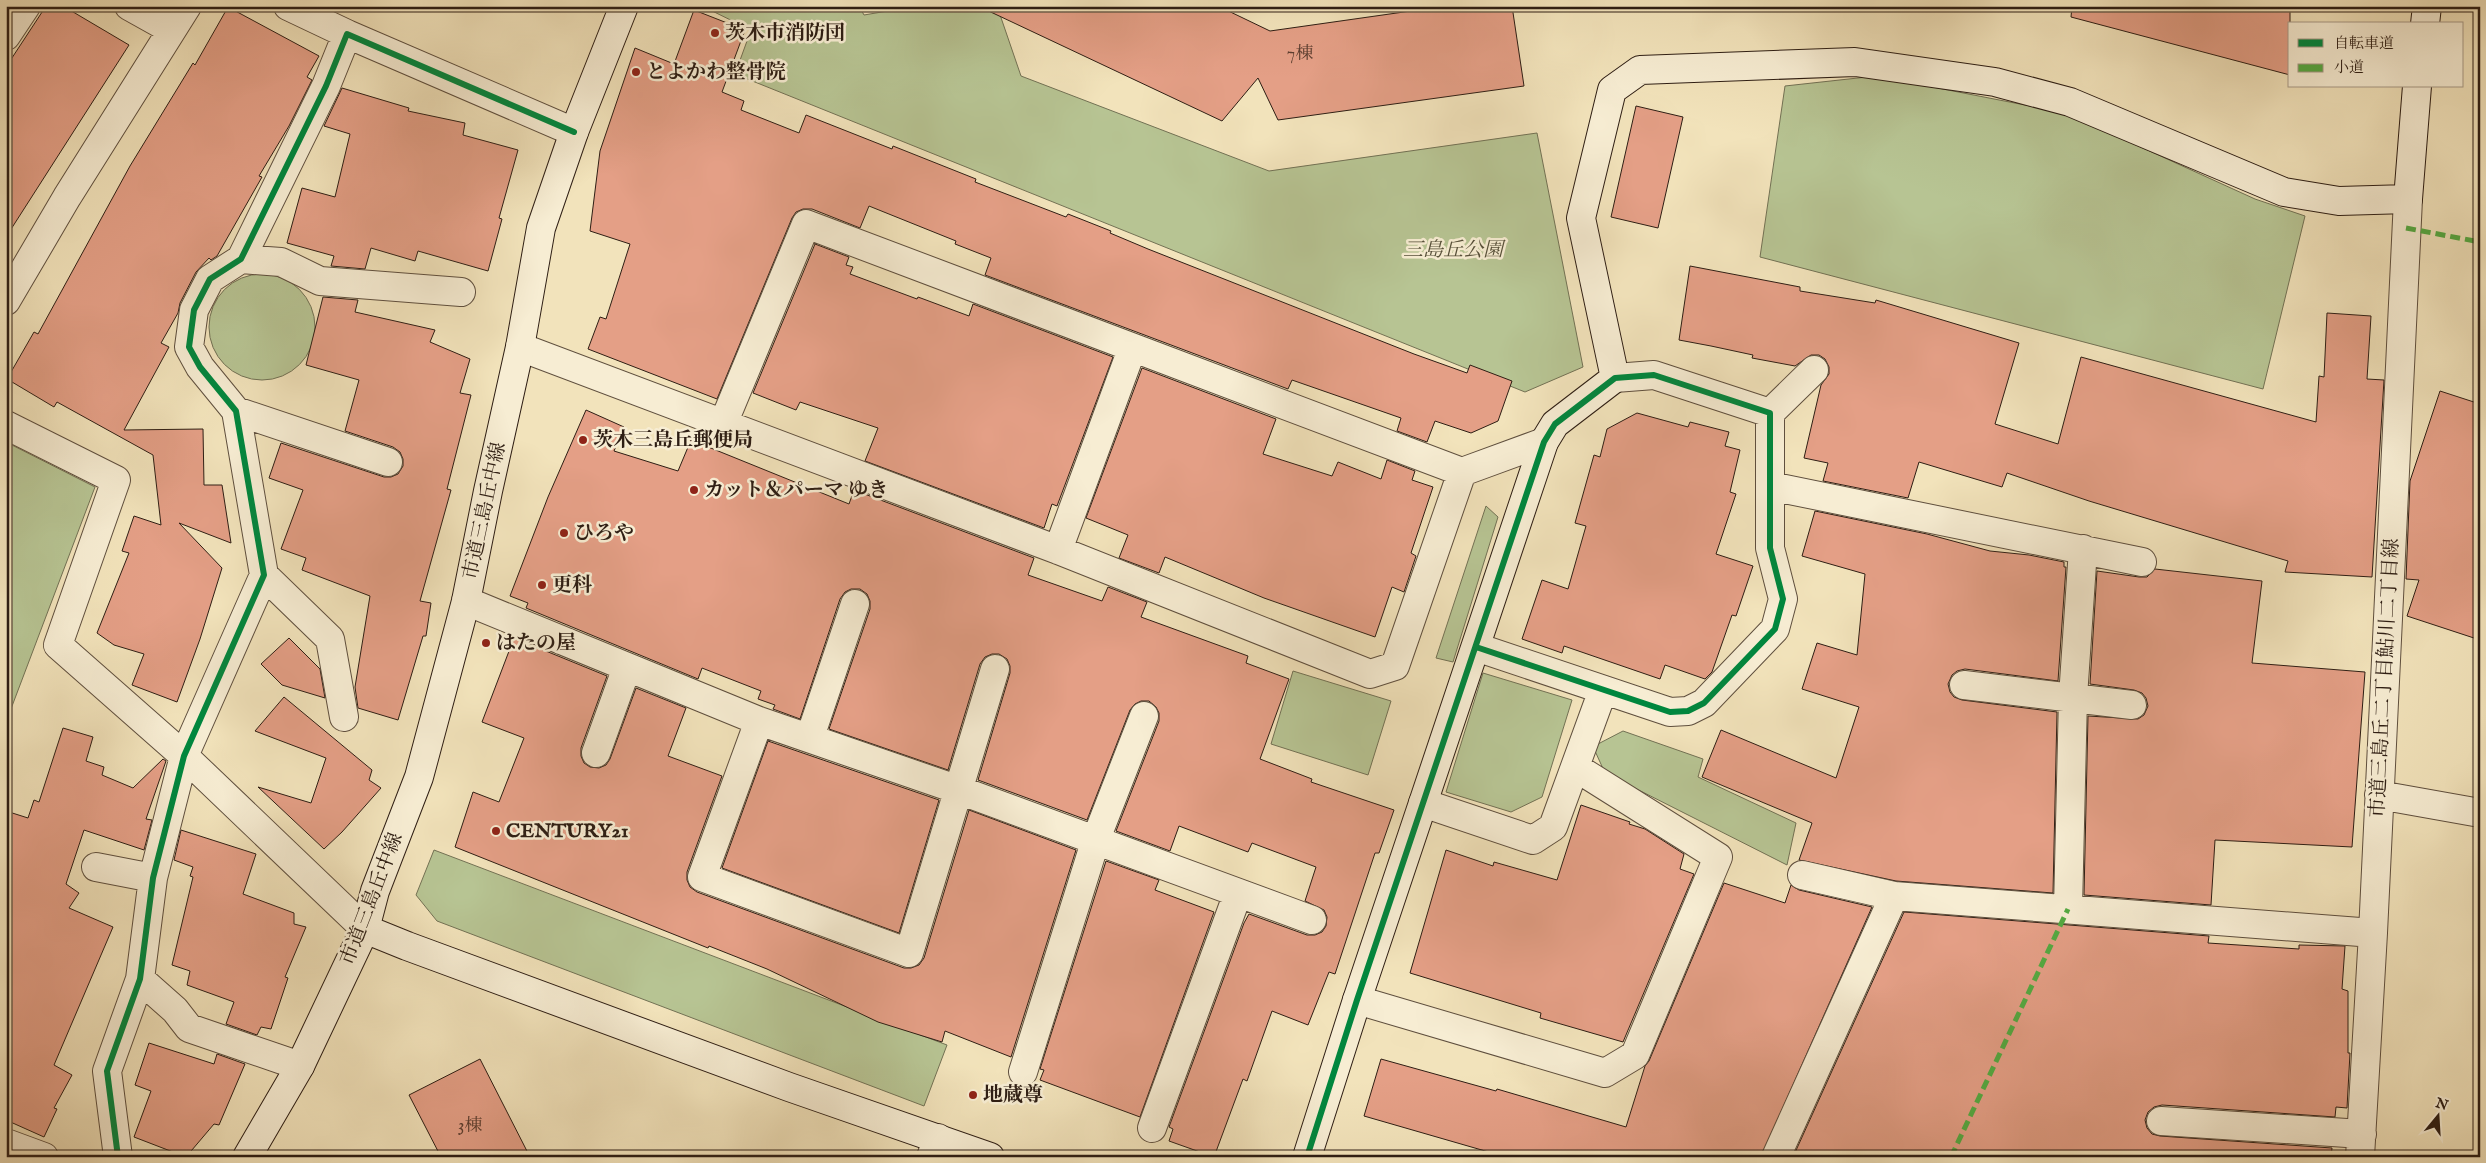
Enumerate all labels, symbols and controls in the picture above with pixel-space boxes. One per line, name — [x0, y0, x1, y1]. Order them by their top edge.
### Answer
place label: 茨木市消防団 — [725, 21, 845, 46]
legend — [2288, 22, 2464, 88]
marker: 茨木市消防団 — [709, 27, 721, 39]
text: 自転車道 — [2334, 34, 2394, 53]
house number: 7棟 — [1287, 43, 1313, 66]
text: 小道 — [2334, 58, 2364, 77]
place label: とよかわ整骨院 — [646, 60, 786, 85]
marker: とよかわ整骨院 — [630, 66, 642, 78]
park label: 三島丘公園 — [1403, 238, 1506, 263]
place label: 茨木三島丘郵便局 — [593, 428, 753, 453]
marker: 茨木三島丘郵便局 — [577, 434, 589, 446]
street label: 市道三島丘中線 — [458, 440, 512, 582]
place label: カット＆パーマ ゆき — [704, 478, 888, 503]
marker: カット＆パーマ ゆき — [688, 484, 700, 496]
place label: ひろや — [574, 521, 634, 546]
marker: ひろや — [558, 527, 570, 539]
street label: 市道三島丘二丁目鮎川二丁目線 — [2365, 538, 2405, 818]
place label: 更科 — [552, 573, 592, 598]
marker: 更科 — [536, 579, 548, 591]
place label: はたの屋 — [496, 631, 576, 656]
marker: はたの屋 — [480, 637, 492, 649]
place label: CENTURY21 — [506, 819, 628, 844]
marker: CENTURY21 — [490, 825, 502, 837]
street label: 市道三島丘中線 — [335, 829, 409, 969]
place label: 地蔵尊 — [983, 1083, 1043, 1108]
marker: 地蔵尊 — [967, 1089, 979, 1101]
north arrow — [2414, 1090, 2464, 1140]
text: N — [2432, 1094, 2450, 1115]
house number: 3棟 — [458, 1115, 482, 1138]

